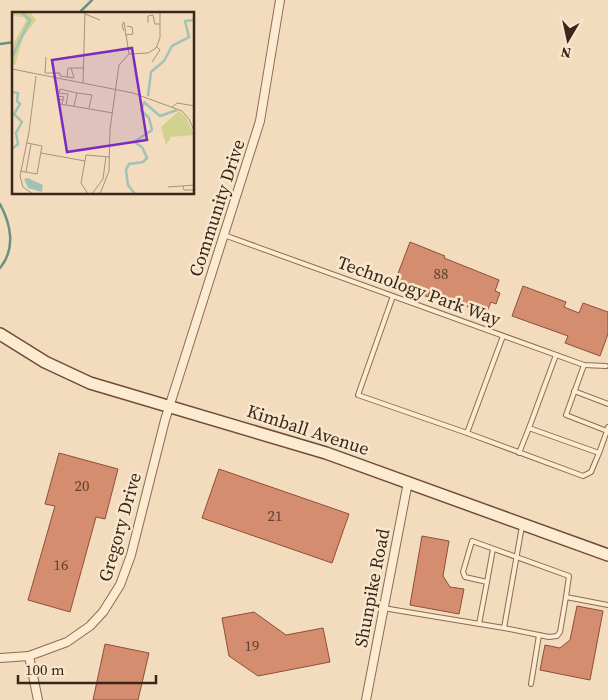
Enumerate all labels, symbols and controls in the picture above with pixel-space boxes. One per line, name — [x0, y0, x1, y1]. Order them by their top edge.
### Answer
inset map — [12, 12, 195, 195]
north arrow — [543, 15, 593, 65]
text: N — [559, 42, 573, 64]
street label: Community Drive — [183, 136, 251, 280]
street label: Technology Park Way — [334, 249, 505, 332]
house number: 88 — [433, 263, 449, 284]
street label: Kimball Avenue — [244, 398, 372, 461]
street label: Gregory Drive — [92, 469, 147, 584]
house number: 20 — [74, 475, 90, 496]
house number: 21 — [267, 505, 283, 526]
street label: Shunpike Road — [348, 526, 395, 649]
house number: 16 — [53, 554, 69, 575]
house number: 19 — [244, 635, 260, 656]
scale bar — [18, 652, 155, 684]
text: 100 m — [25, 659, 65, 680]

